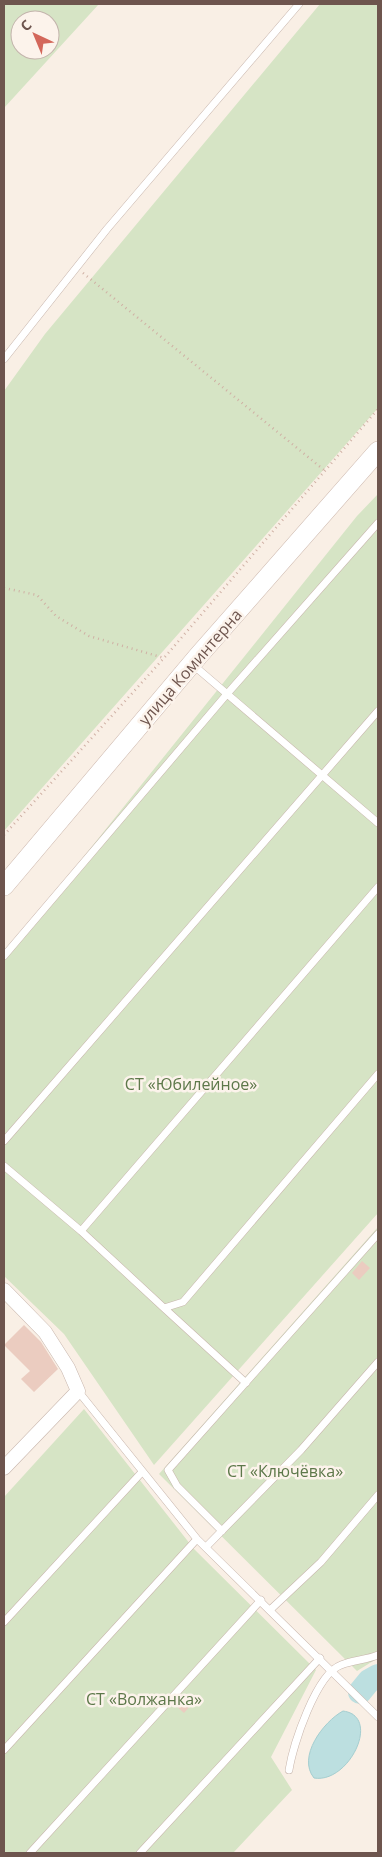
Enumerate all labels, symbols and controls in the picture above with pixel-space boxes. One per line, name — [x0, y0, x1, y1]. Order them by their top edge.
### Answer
north arrow — [10, 10, 60, 60]
text: С — [16, 15, 35, 35]
street label: улица Коминтерна — [133, 604, 247, 730]
park label: СТ «Юбилейное» — [125, 1073, 257, 1095]
park label: СТ «Ключёвка» — [227, 1460, 343, 1482]
park label: СТ «Волжанка» — [86, 1688, 202, 1710]

